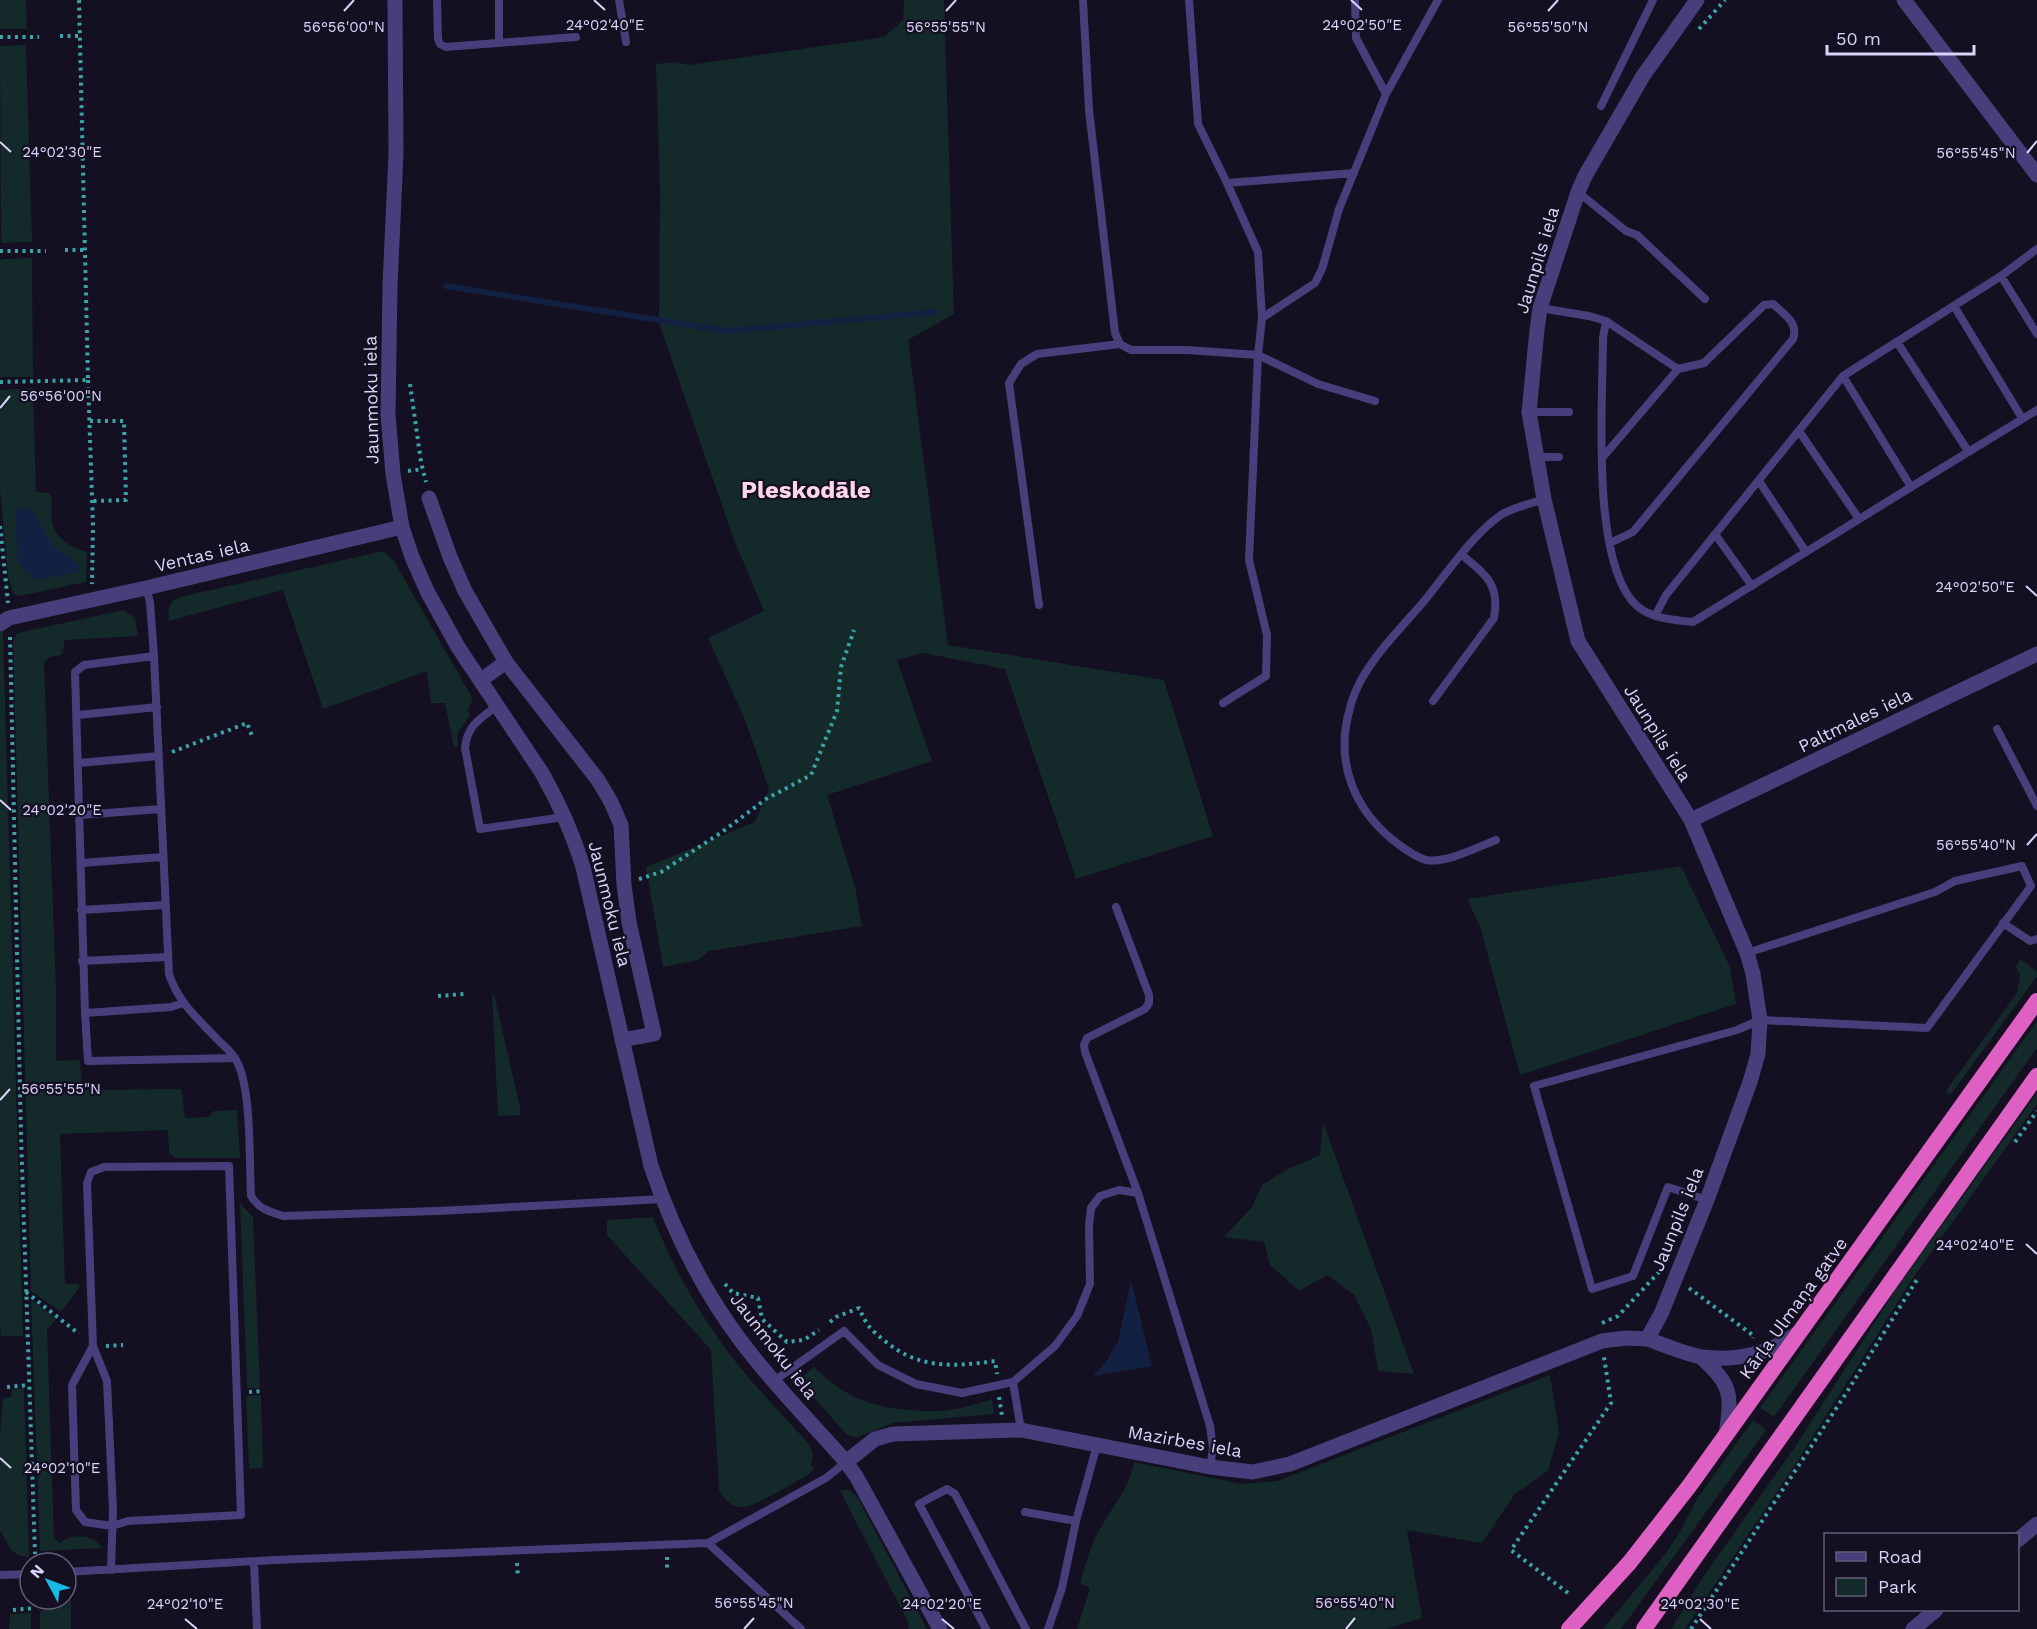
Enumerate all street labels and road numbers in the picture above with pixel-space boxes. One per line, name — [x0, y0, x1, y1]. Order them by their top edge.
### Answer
street label: Jaunpils iela — [1511, 204, 1563, 316]
street label: Jaunmoku iela — [359, 336, 383, 464]
street label: Ventas iela — [153, 534, 251, 576]
street label: Jaunpils iela — [1620, 681, 1696, 785]
street label: Paltmales iela — [1795, 683, 1915, 757]
street label: Jaunmoku iela — [584, 839, 636, 969]
street label: Jaunpils iela — [1647, 1164, 1707, 1274]
street label: Kārļa Ulmaņa gatve — [1735, 1233, 1851, 1383]
street label: Jaunmoku iela — [726, 1289, 822, 1403]
street label: Mazirbes iela — [1126, 1421, 1244, 1461]

